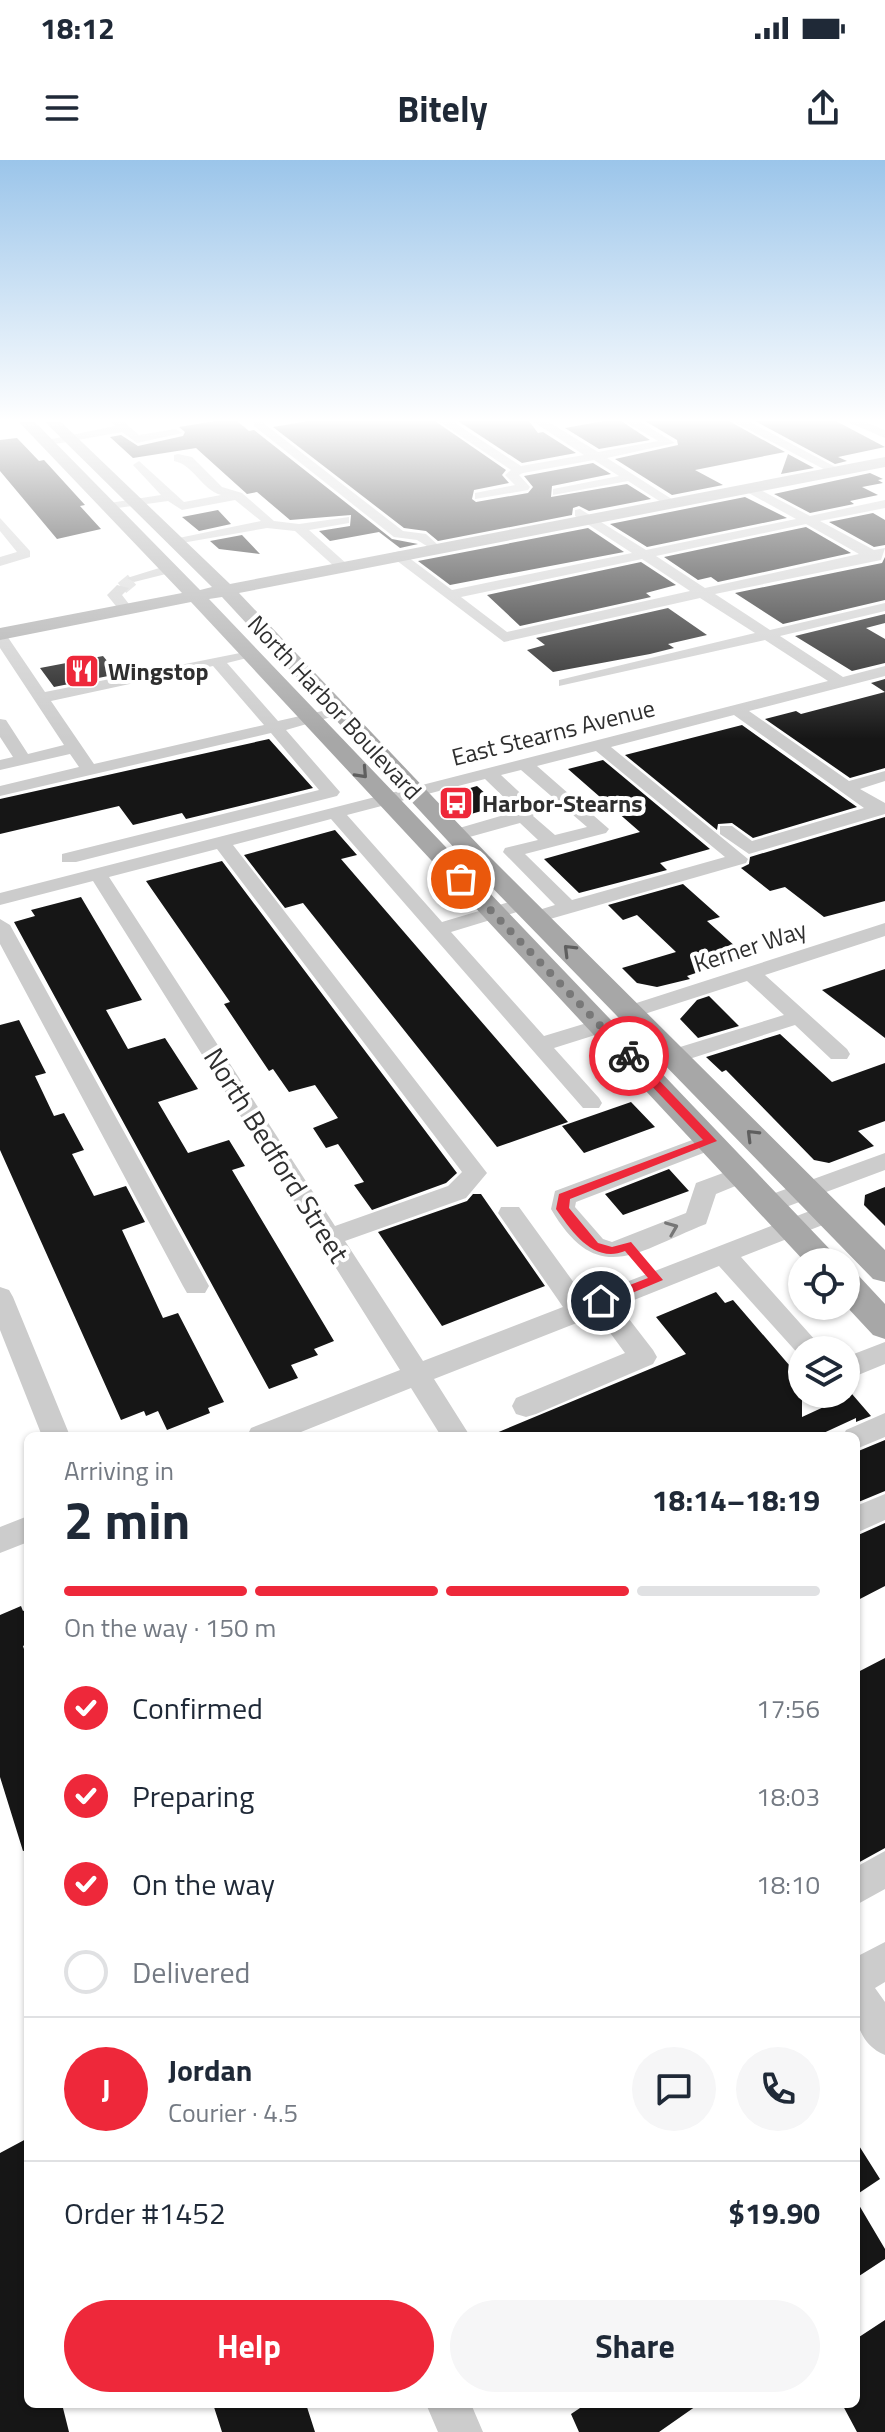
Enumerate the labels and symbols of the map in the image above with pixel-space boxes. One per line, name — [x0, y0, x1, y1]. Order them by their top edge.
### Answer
street label: North Harbor Boulevard — [240, 607, 430, 807]
restaurant icon: Wingstop — [63, 652, 101, 690]
place label: Wingstop — [108, 653, 209, 689]
street label: East Stearns Avenue — [448, 689, 658, 775]
one-way arrow — [353, 764, 368, 778]
bus stop icon: Harbor-Stearns — [437, 784, 475, 822]
place label: Harbor-Stearns — [482, 785, 643, 821]
pin — [427, 845, 495, 913]
street label: Kerner Way — [689, 911, 811, 981]
one-way arrow — [564, 945, 579, 959]
courier — [589, 1016, 669, 1096]
street label: North Bedford Street — [193, 1039, 361, 1271]
one-way arrow — [747, 1130, 762, 1144]
one-way arrow — [664, 1221, 678, 1237]
pin — [567, 1267, 635, 1335]

